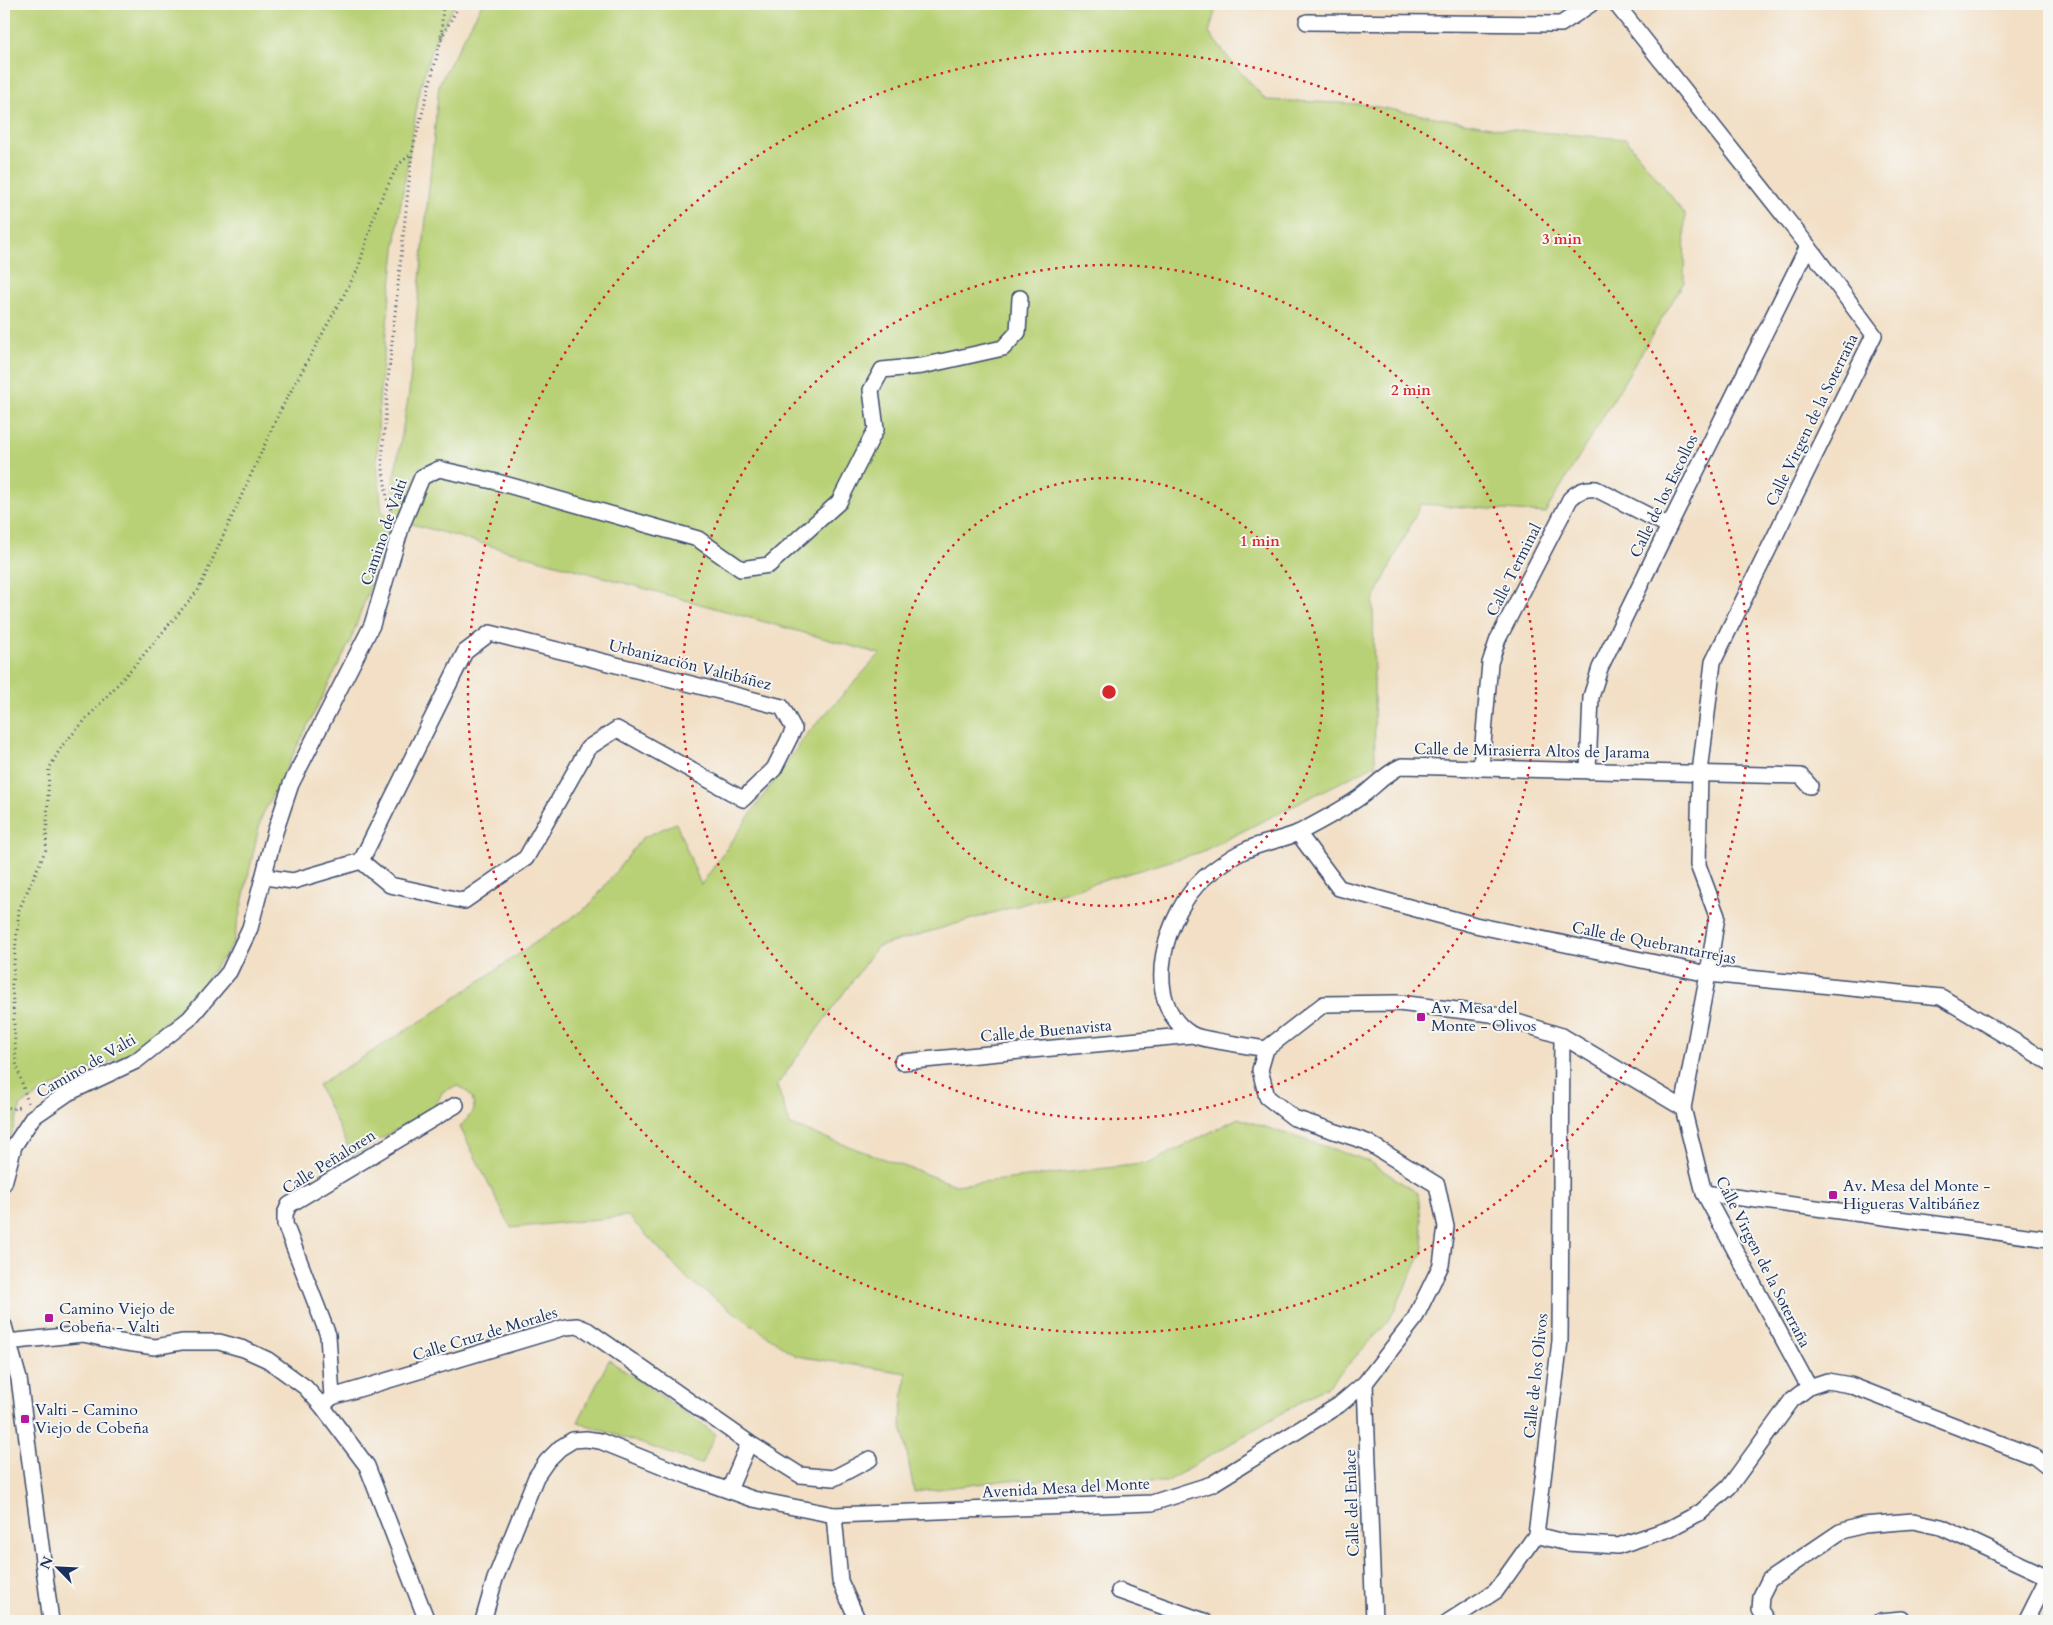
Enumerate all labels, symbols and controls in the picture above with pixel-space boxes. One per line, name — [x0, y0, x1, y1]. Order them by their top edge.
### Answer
text: 3 min — [1542, 229, 1582, 249]
street label: Calle Virgen de la Soterraña — [1761, 330, 1863, 510]
text: 2 min — [1391, 380, 1431, 400]
street label: Calle de los Escollos — [1625, 431, 1703, 561]
street label: Camino de Valti — [355, 475, 413, 588]
street label: Calle Terminal — [1481, 520, 1547, 620]
text: 1 min — [1240, 531, 1280, 551]
street label: Urbanización Valtibáñez — [606, 634, 774, 696]
centre of rings — [1100, 683, 1118, 701]
street label: Calle de Mirasierra Altos de Jarama — [1414, 738, 1650, 764]
street label: Calle de Quebrantarrejas — [1570, 916, 1738, 970]
place label: Av. Mesa del Monte - Olivos — [1431, 997, 1536, 1037]
marker: Av. Mesa del Monte - Olivos — [1415, 1011, 1427, 1023]
street label: Calle de Buenavista — [979, 1014, 1113, 1048]
street label: Camino de Valti — [32, 1028, 140, 1103]
street label: Calle Peñaloren — [278, 1124, 380, 1200]
street label: Calle Virgen de la Soterraña — [1710, 1173, 1816, 1351]
place label: Av. Mesa del Monte - Higueras Valtibáñez — [1843, 1175, 1990, 1215]
marker: Av. Mesa del Monte - Higueras Valtibáñez — [1827, 1189, 1839, 1201]
place label: Camino Viejo de Cobeña - Valti — [59, 1298, 175, 1338]
street label: Calle Cruz de Morales — [410, 1301, 560, 1367]
marker: Camino Viejo de Cobeña - Valti — [43, 1312, 55, 1324]
street label: Calle de los Olivos — [1518, 1312, 1554, 1440]
place label: Valti - Camino Viejo de Cobeña — [35, 1399, 149, 1439]
marker: Valti - Camino Viejo de Cobeña — [19, 1413, 31, 1425]
street label: Calle del Enlace — [1339, 1449, 1365, 1557]
street label: Avenida Mesa del Monte — [981, 1473, 1151, 1503]
north arrow — [32, 1542, 82, 1592]
text: N — [35, 1553, 58, 1572]

